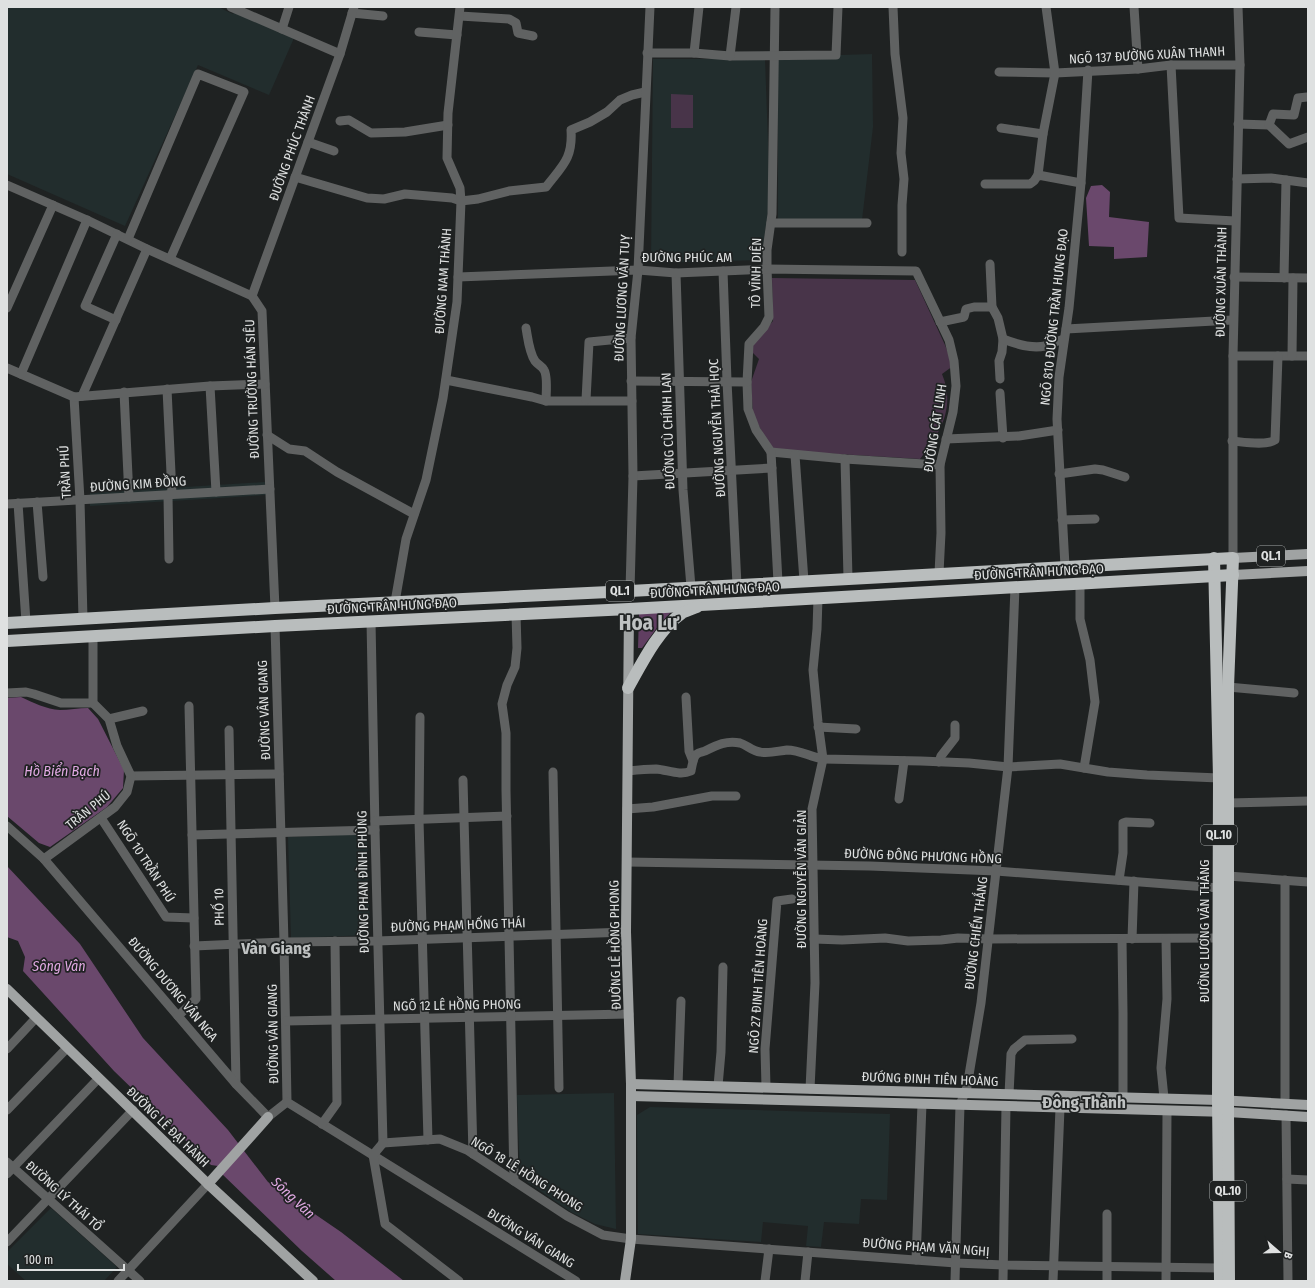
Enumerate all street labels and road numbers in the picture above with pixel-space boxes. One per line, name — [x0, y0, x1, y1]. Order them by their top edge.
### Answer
street label: NGÕ 137 ĐƯỜNG XUÂN THANH — [1069, 43, 1225, 67]
street label: ĐƯỜNG PHÚC THÀNH — [266, 93, 318, 203]
street label: ĐƯỜNG XUÂN THÀNH — [1213, 227, 1229, 337]
street label: ĐƯỜNG NAM THÀNH — [432, 228, 454, 334]
street label: NGÕ 810 ĐƯỜNG TRẦN HƯNG ĐẠO — [1035, 228, 1071, 406]
street label: ĐƯỜNG LƯƠNG VĂN TUỴ — [611, 234, 633, 362]
street label: TÔ VĨNH DIỆN — [748, 238, 764, 308]
street label: ĐƯỜNG PHÚC AM — [642, 250, 732, 265]
street label: ĐƯỜNG TRƯỜNG HÁN SIÊU — [242, 319, 262, 459]
street label: ĐƯỜNG NGUYỄN THÁI HỌC — [705, 358, 728, 498]
street label: ĐƯỜNG CÙ CHÍNH LAN — [658, 372, 678, 490]
street label: ĐƯỜNG CÁT LINH — [921, 383, 949, 473]
street label: TRẦN PHÚ — [54, 445, 74, 499]
street label: ĐƯỜNG KIM ĐỒNG — [89, 471, 187, 495]
road number: QL.1 — [1257, 546, 1285, 566]
street label: ĐƯỜNG TRÂN HƯNG ĐẠO — [974, 561, 1104, 583]
street label: ĐƯỜNG TRÂN HƯNG ĐẠO — [650, 579, 780, 601]
road number: QL.1 — [606, 581, 634, 601]
street label: ĐƯỜNG TRÂN HƯNG ĐẠO — [327, 595, 457, 617]
street label: ĐƯỜNG VÂN GIANG — [255, 660, 273, 760]
street label: TRẦN PHÚ — [61, 786, 113, 833]
street label: ĐƯỜNG NGUYỄN VĂN GIẢN — [793, 810, 809, 948]
street label: ĐƯỜNG PHAN ĐÌNH PHÙNG — [354, 811, 372, 953]
street label: NGÕ 10 TRẦN PHÚ — [114, 816, 180, 905]
road number: QL.10 — [1201, 825, 1237, 845]
street label: ĐƯỜNG ĐÔNG PHƯƠNG HỒNG — [844, 844, 1002, 866]
street label: ĐƯỜNG LƯƠNG VĂN THĂNG — [1197, 859, 1212, 1003]
street label: ĐƯỜNG CHIẾN THẮNG — [959, 875, 990, 990]
street label: ĐUỜNG LÊ HỒNG PHONG — [604, 880, 624, 1010]
street label: PHỐ 10 — [209, 888, 227, 926]
street label: ĐƯỜNG PHẠM HỐNG THÁI — [390, 913, 526, 935]
street label: NGÕ 27 ĐINH TIÊN HOÀNG — [746, 918, 770, 1054]
street label: ĐƯỜNG DƯƠNG VÂN NGA — [125, 934, 221, 1044]
street label: ĐƯỜNG VÂN GIANG — [265, 984, 281, 1084]
street label: NGÕ 12 LÊ HỒNG PHONG — [393, 994, 521, 1014]
street label: ĐƯỚNG ĐINH TIÊN HOÀNG — [861, 1069, 999, 1089]
street label: ĐƯỜNG LÊ ĐẠI HÀNH — [124, 1084, 212, 1170]
street label: NGÕ 18 LÊ HỒNG PHONG — [468, 1132, 587, 1214]
street label: ĐƯỜNG LÝ THÁI TỔ — [23, 1156, 107, 1234]
road number: QL.10 — [1210, 1181, 1246, 1201]
street label: ĐƯỜNG VÂN GIANG — [485, 1205, 577, 1271]
street label: ĐƯỜNG PHẠM VĂN NGHỊ — [862, 1235, 990, 1259]

